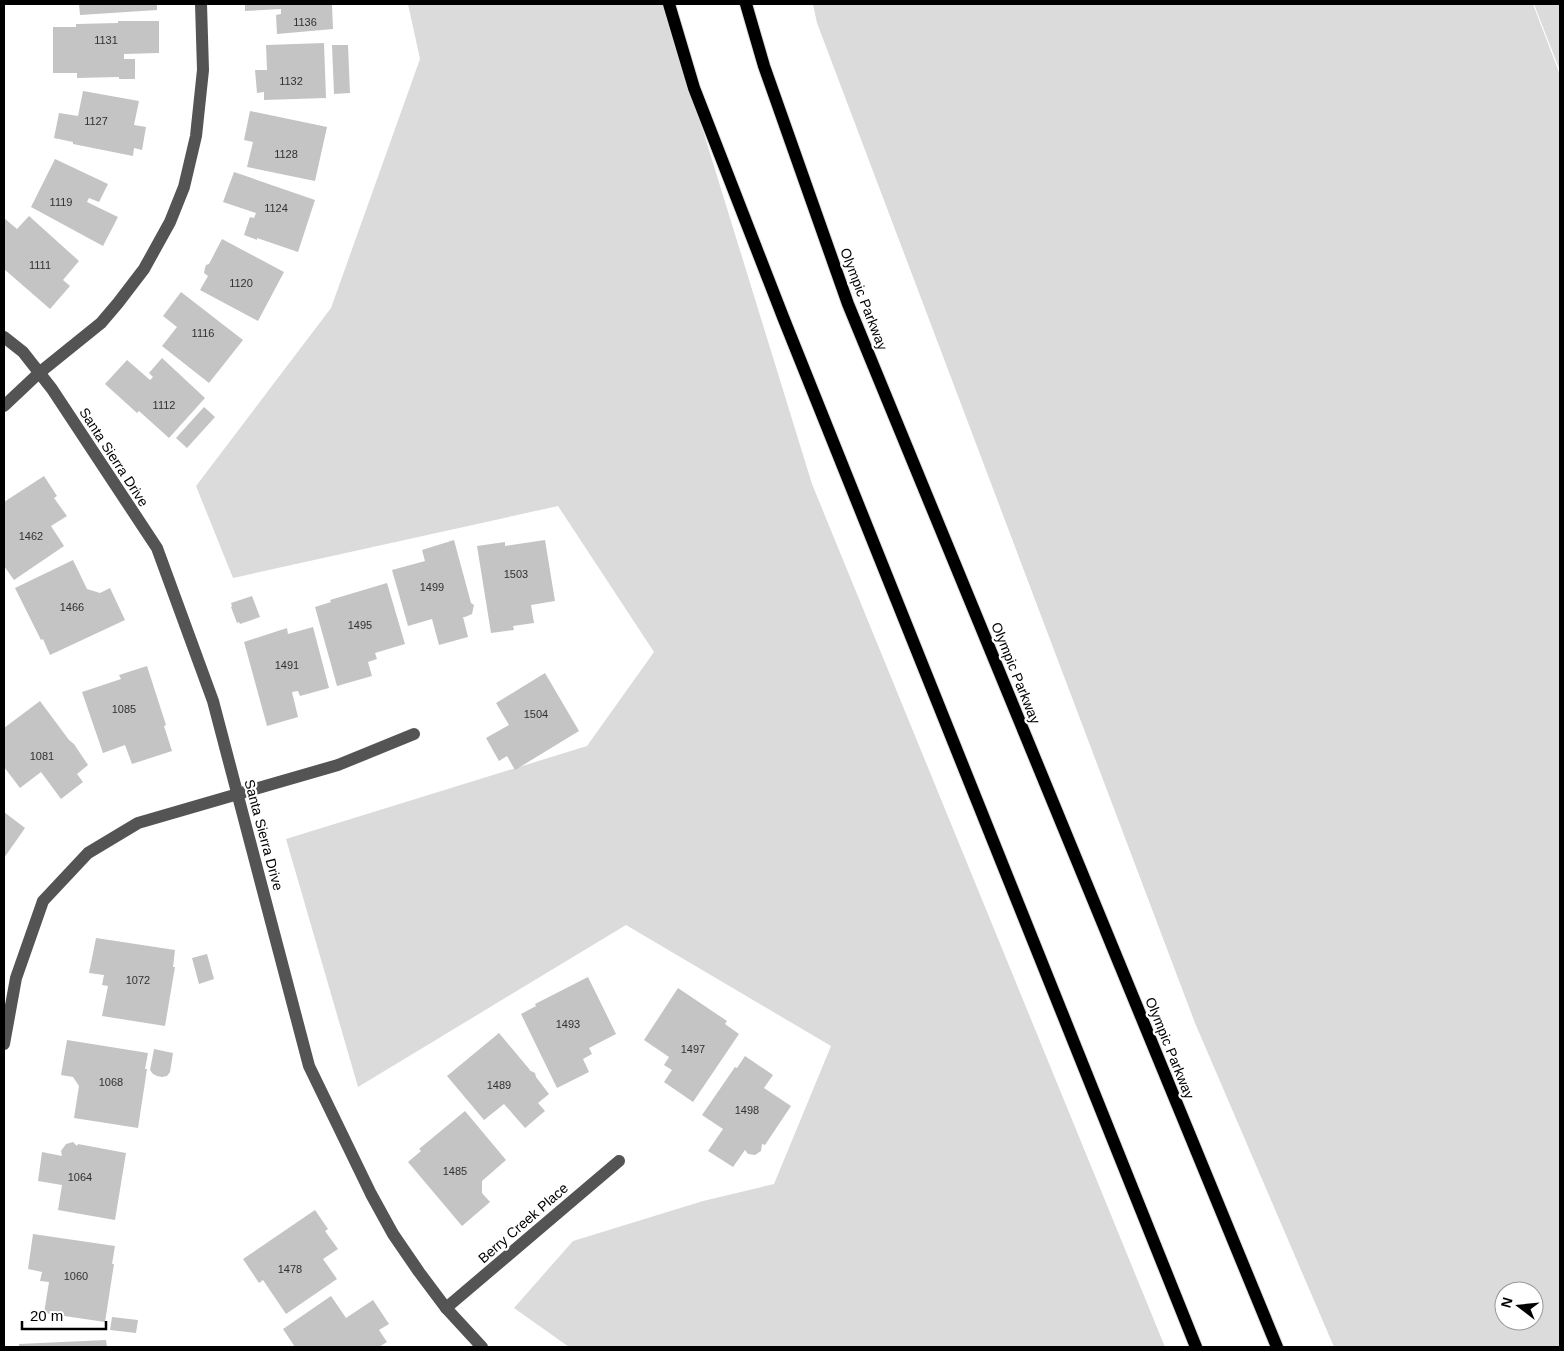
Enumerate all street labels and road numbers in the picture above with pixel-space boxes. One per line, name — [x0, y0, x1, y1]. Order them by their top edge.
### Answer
street label: Olympic Parkway — [837, 246, 891, 352]
street label: Santa Sierra Drive — [76, 405, 152, 509]
street label: Olympic Parkway — [988, 620, 1044, 726]
street label: Santa Sierra Drive — [241, 778, 287, 893]
street label: Olympic Parkway — [1142, 995, 1198, 1101]
street label: Berry Creek Place — [475, 1180, 571, 1266]

